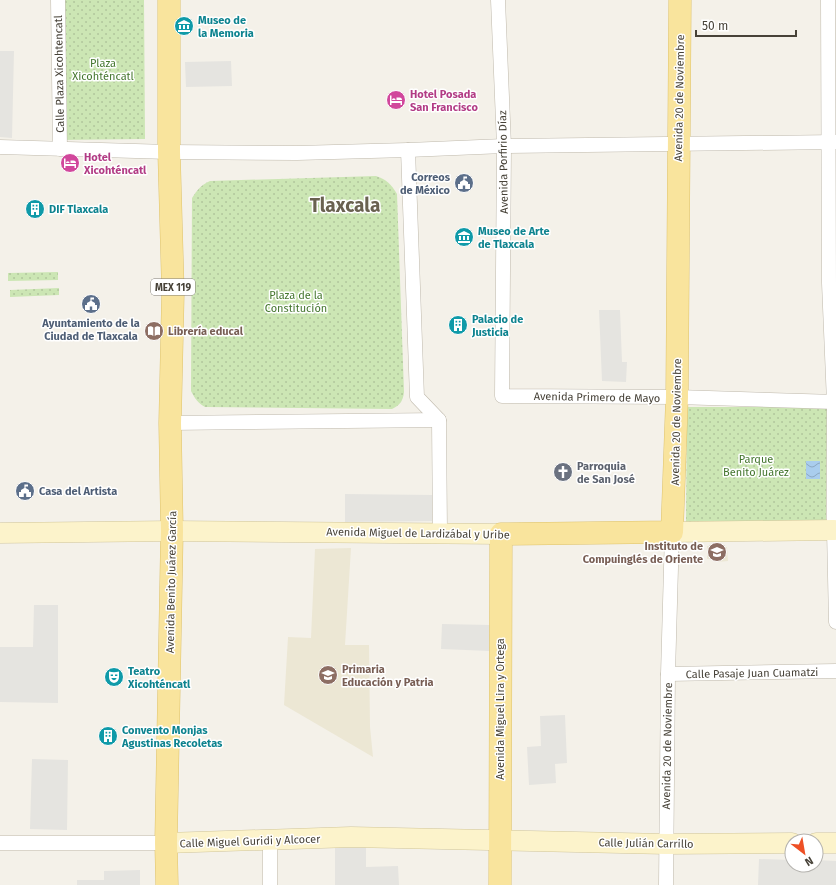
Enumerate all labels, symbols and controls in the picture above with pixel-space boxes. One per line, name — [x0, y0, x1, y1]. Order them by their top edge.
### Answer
scale bar — [696, 12, 796, 38]
place label: Museo de la Memoria — [198, 14, 254, 40]
street label: Calle Plaza Xicohtencatl — [52, 15, 67, 133]
museum icon: Museo de la Memoria — [173, 15, 195, 37]
text: 50 m — [702, 19, 728, 33]
street label: Avenida 20 de Noviembre — [672, 34, 687, 162]
park label: Plaza Xicohténcatl — [72, 57, 134, 83]
place label: Hotel Posada San Francisco — [410, 88, 478, 114]
hotel icon: Hotel Posada San Francisco — [385, 89, 407, 111]
street label: Avenida Porfirio Díaz — [496, 110, 511, 214]
place label: Hotel Xicohténcatl — [83, 151, 147, 177]
hotel icon: Hotel Xicohténcatl — [59, 152, 81, 174]
place label: Correos de México — [400, 171, 451, 197]
public building icon: Correos de México — [453, 172, 475, 194]
district label: Tlaxcala — [310, 194, 380, 217]
building icon: DIF Tlaxcala — [24, 198, 46, 220]
place label: DIF Tlaxcala — [49, 203, 108, 216]
place label: Museo de Arte de Tlaxcala — [478, 225, 550, 251]
museum icon: Museo de Arte de Tlaxcala — [453, 226, 475, 248]
road number: MEX 119 — [151, 279, 195, 295]
park label: Plaza de la Constitución — [265, 289, 327, 315]
public building icon: Ayuntamiento de la Ciudad de Tlaxcala — [80, 293, 102, 315]
place label: Palacio de Justicia — [471, 313, 523, 339]
building icon: Palacio de Justicia — [447, 314, 469, 336]
place label: Ayuntamiento de la Ciudad de Tlaxcala — [41, 317, 140, 343]
library icon: Librería educal — [143, 320, 165, 342]
place label: Librería educal — [168, 325, 244, 338]
street label: Avenida 20 de Noviembre — [669, 358, 684, 486]
street label: Avenida Primero de Mayo — [534, 390, 660, 405]
park label: Parque Benito Juárez — [723, 453, 789, 479]
place label: Parroquia de San José — [577, 460, 635, 486]
church icon: Parroquia de San José — [552, 461, 574, 483]
public building icon: Casa del Artista — [14, 480, 36, 502]
place label: Casa del Artista — [39, 485, 117, 498]
street label: Avenida Benito Juárez García — [164, 511, 179, 653]
street label: Avenida Miguel de Lardizábal y Uribe — [326, 525, 510, 542]
place label: Instituto de Compuinglés de Oriente — [583, 540, 703, 566]
school or university icon: Instituto de Compuinglés de Oriente — [706, 541, 728, 563]
street label: Avenida Miguel Lira y Ortega — [494, 638, 507, 780]
place label: Primaria Educación y Patria — [342, 663, 434, 689]
school or university icon: Primaria Educación y Patria — [317, 664, 339, 686]
place label: Teatro Xicohténcatl — [127, 665, 191, 691]
theatre icon: Teatro Xicohténcatl — [103, 666, 125, 688]
street label: Calle Pasaje Juan Cuamatzi — [686, 666, 818, 681]
street label: Avenida 20 de Noviembre — [660, 682, 675, 810]
place label: Convento Monjas Agustinas Recoletas — [121, 724, 223, 750]
building icon: Convento Monjas Agustinas Recoletas — [97, 725, 119, 747]
street label: Calle Miguel Guridi y Alcocer — [179, 833, 321, 850]
north arrow — [784, 833, 824, 873]
street label: Calle Julián Carrillo — [598, 836, 694, 851]
text: N — [802, 854, 815, 869]

